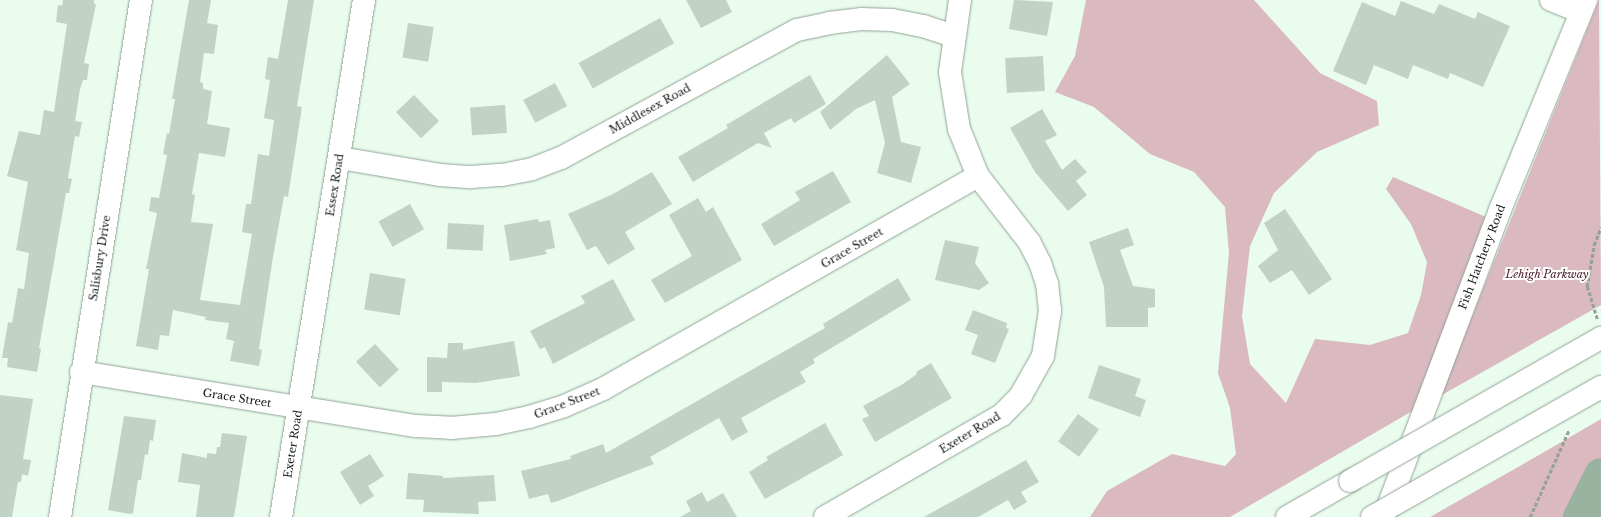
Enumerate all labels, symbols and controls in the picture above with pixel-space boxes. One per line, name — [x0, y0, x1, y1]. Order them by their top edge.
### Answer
street label: Middlesex Road — [607, 81, 693, 137]
street label: Essex Road — [324, 153, 346, 217]
street label: Fish Hatchery Road — [1456, 202, 1508, 312]
street label: Salisbury Drive — [87, 214, 113, 302]
street label: Grace Street — [819, 225, 885, 271]
park label: Lehigh Parkway — [1505, 267, 1589, 281]
street label: Grace Street — [532, 384, 602, 422]
street label: Grace Street — [202, 386, 272, 410]
street label: Exeter Road — [281, 409, 305, 479]
street label: Exeter Road — [937, 410, 1003, 456]

